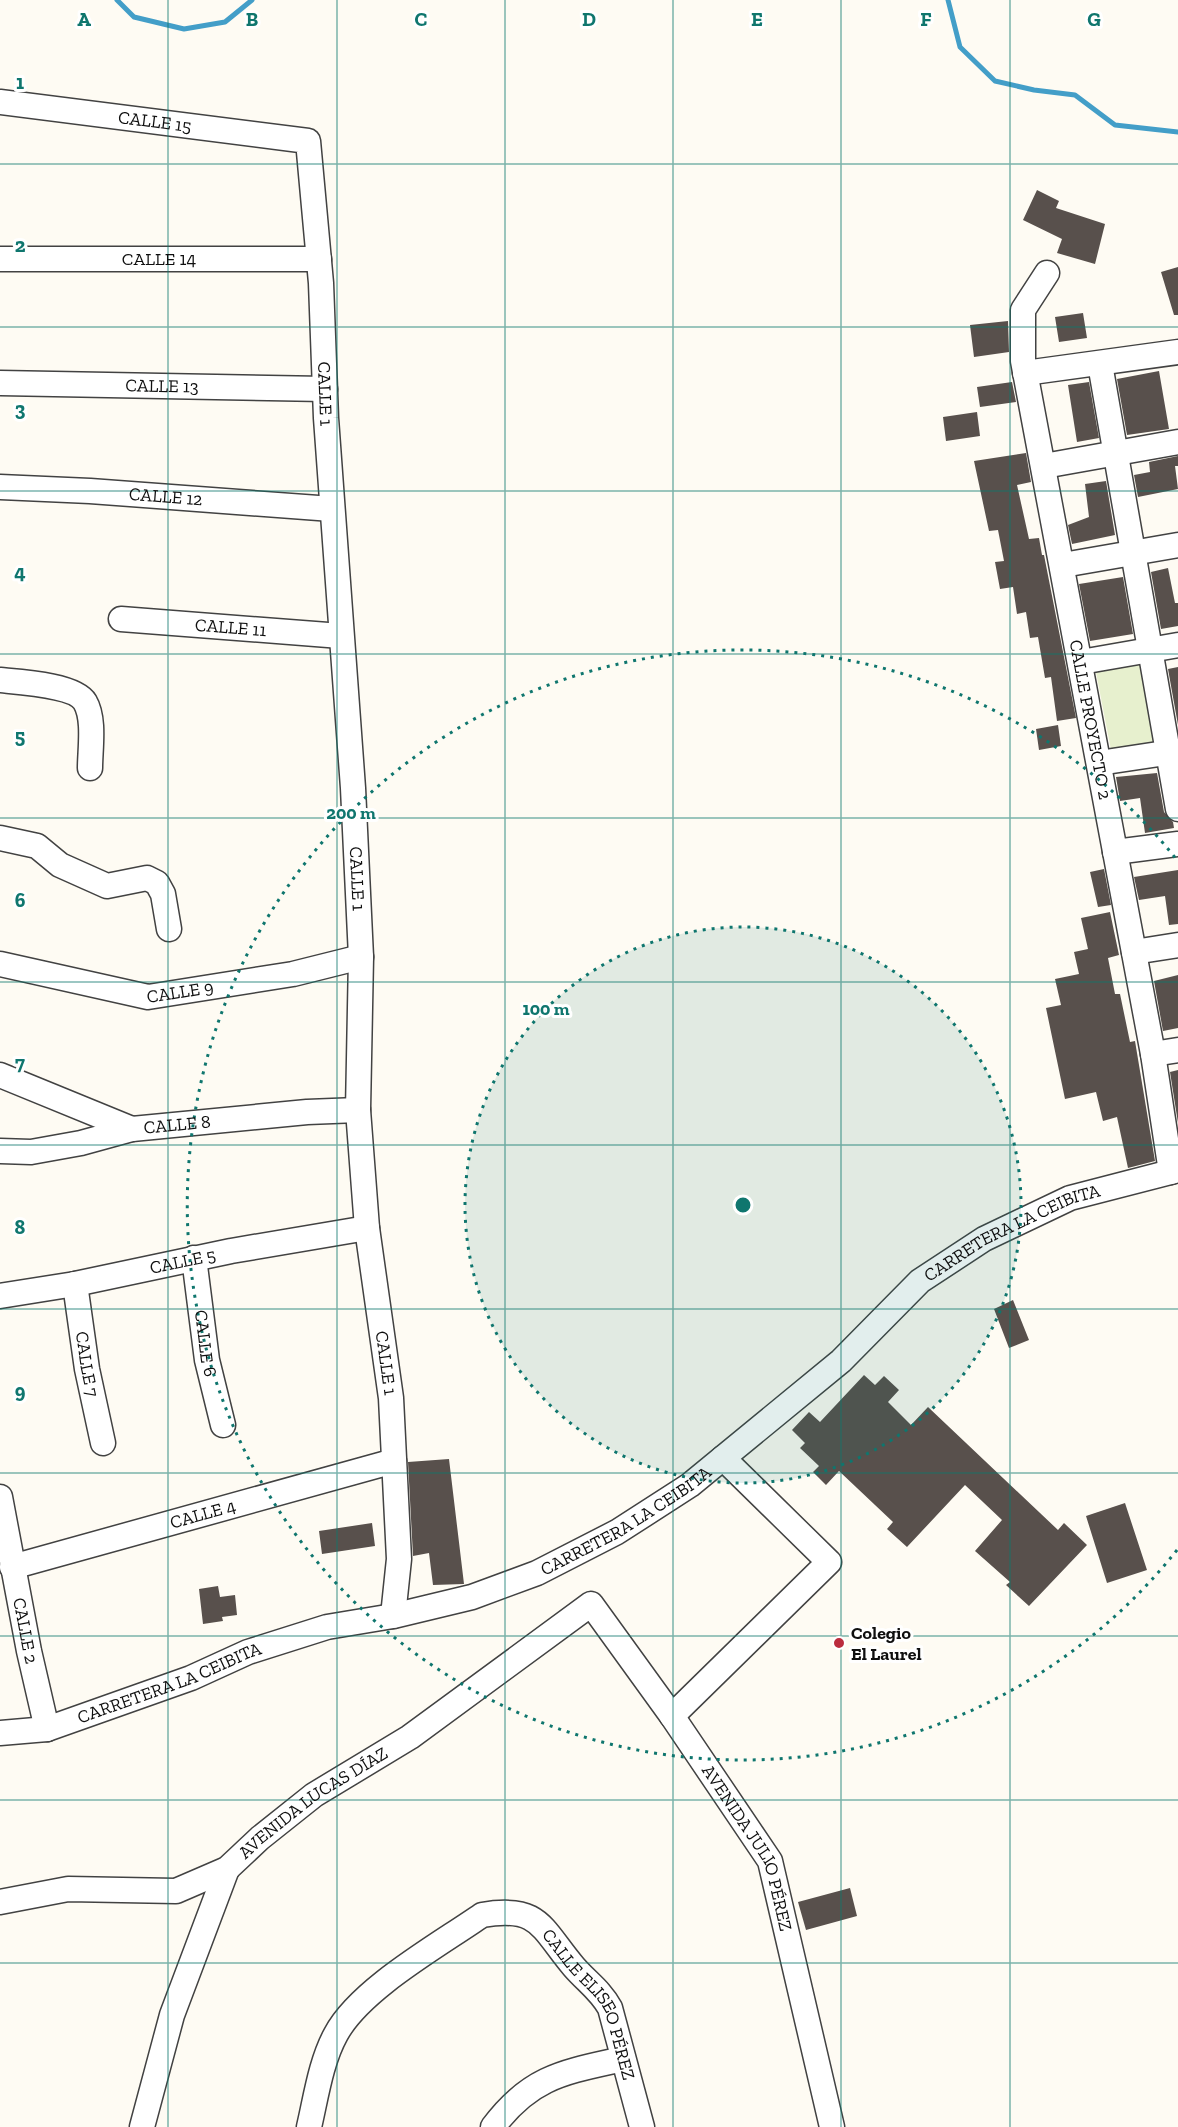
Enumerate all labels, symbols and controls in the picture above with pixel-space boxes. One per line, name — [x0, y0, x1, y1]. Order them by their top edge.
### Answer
text: A — [77, 7, 91, 31]
text: B — [246, 7, 258, 31]
text: C — [415, 7, 428, 31]
text: D — [582, 7, 596, 31]
text: E — [751, 7, 763, 31]
text: F — [920, 7, 932, 31]
text: G — [1087, 7, 1101, 31]
text: 1 — [16, 70, 24, 94]
street label: CALLE 15 — [117, 106, 193, 137]
text: 2 — [15, 233, 26, 257]
street label: CALLE 14 — [122, 248, 196, 270]
street label: CALLE 1 — [313, 361, 338, 427]
street label: CALLE 13 — [125, 374, 199, 398]
text: 3 — [15, 397, 26, 421]
street label: CALLE 12 — [128, 483, 203, 510]
text: 4 — [14, 560, 26, 584]
street label: CALLE 11 — [194, 614, 267, 641]
street label: CALLE PROYECTO 2 — [1065, 638, 1116, 801]
text: 5 — [15, 724, 25, 748]
text: 200 m — [326, 802, 376, 824]
street label: CALLE 1 — [345, 846, 370, 912]
text: 6 — [15, 888, 26, 912]
street label: CALLE 9 — [145, 976, 215, 1008]
text: 100 m — [522, 998, 570, 1020]
text: 7 — [15, 1051, 25, 1075]
street label: CALLE 8 — [143, 1110, 212, 1139]
street label: CARRETERA LA CEIBITA — [920, 1180, 1103, 1287]
centre of rings — [733, 1195, 753, 1215]
text: 8 — [15, 1215, 26, 1239]
street label: CALLE 5 — [148, 1244, 218, 1279]
street label: CALLE 6 — [190, 1309, 222, 1379]
street label: CALLE 1 — [371, 1329, 401, 1397]
street label: CALLE 7 — [71, 1330, 104, 1399]
text: 9 — [15, 1379, 26, 1403]
street label: CARRETERA LA CEIBITA — [537, 1461, 716, 1580]
street label: CALLE 4 — [167, 1494, 238, 1534]
street label: CALLE 2 — [8, 1596, 43, 1666]
place label: Colegio El Laurel — [851, 1622, 922, 1665]
marker: Colegio El Laurel — [832, 1636, 846, 1650]
street label: CARRETERA LA CEIBITA — [74, 1637, 264, 1728]
street label: AVENIDA LUCAS DÍAZ — [234, 1742, 392, 1863]
street label: AVENIDA JULIO PÉREZ — [697, 1761, 797, 1933]
street label: CALLE ELISEO PÉREZ — [537, 1924, 640, 2082]

